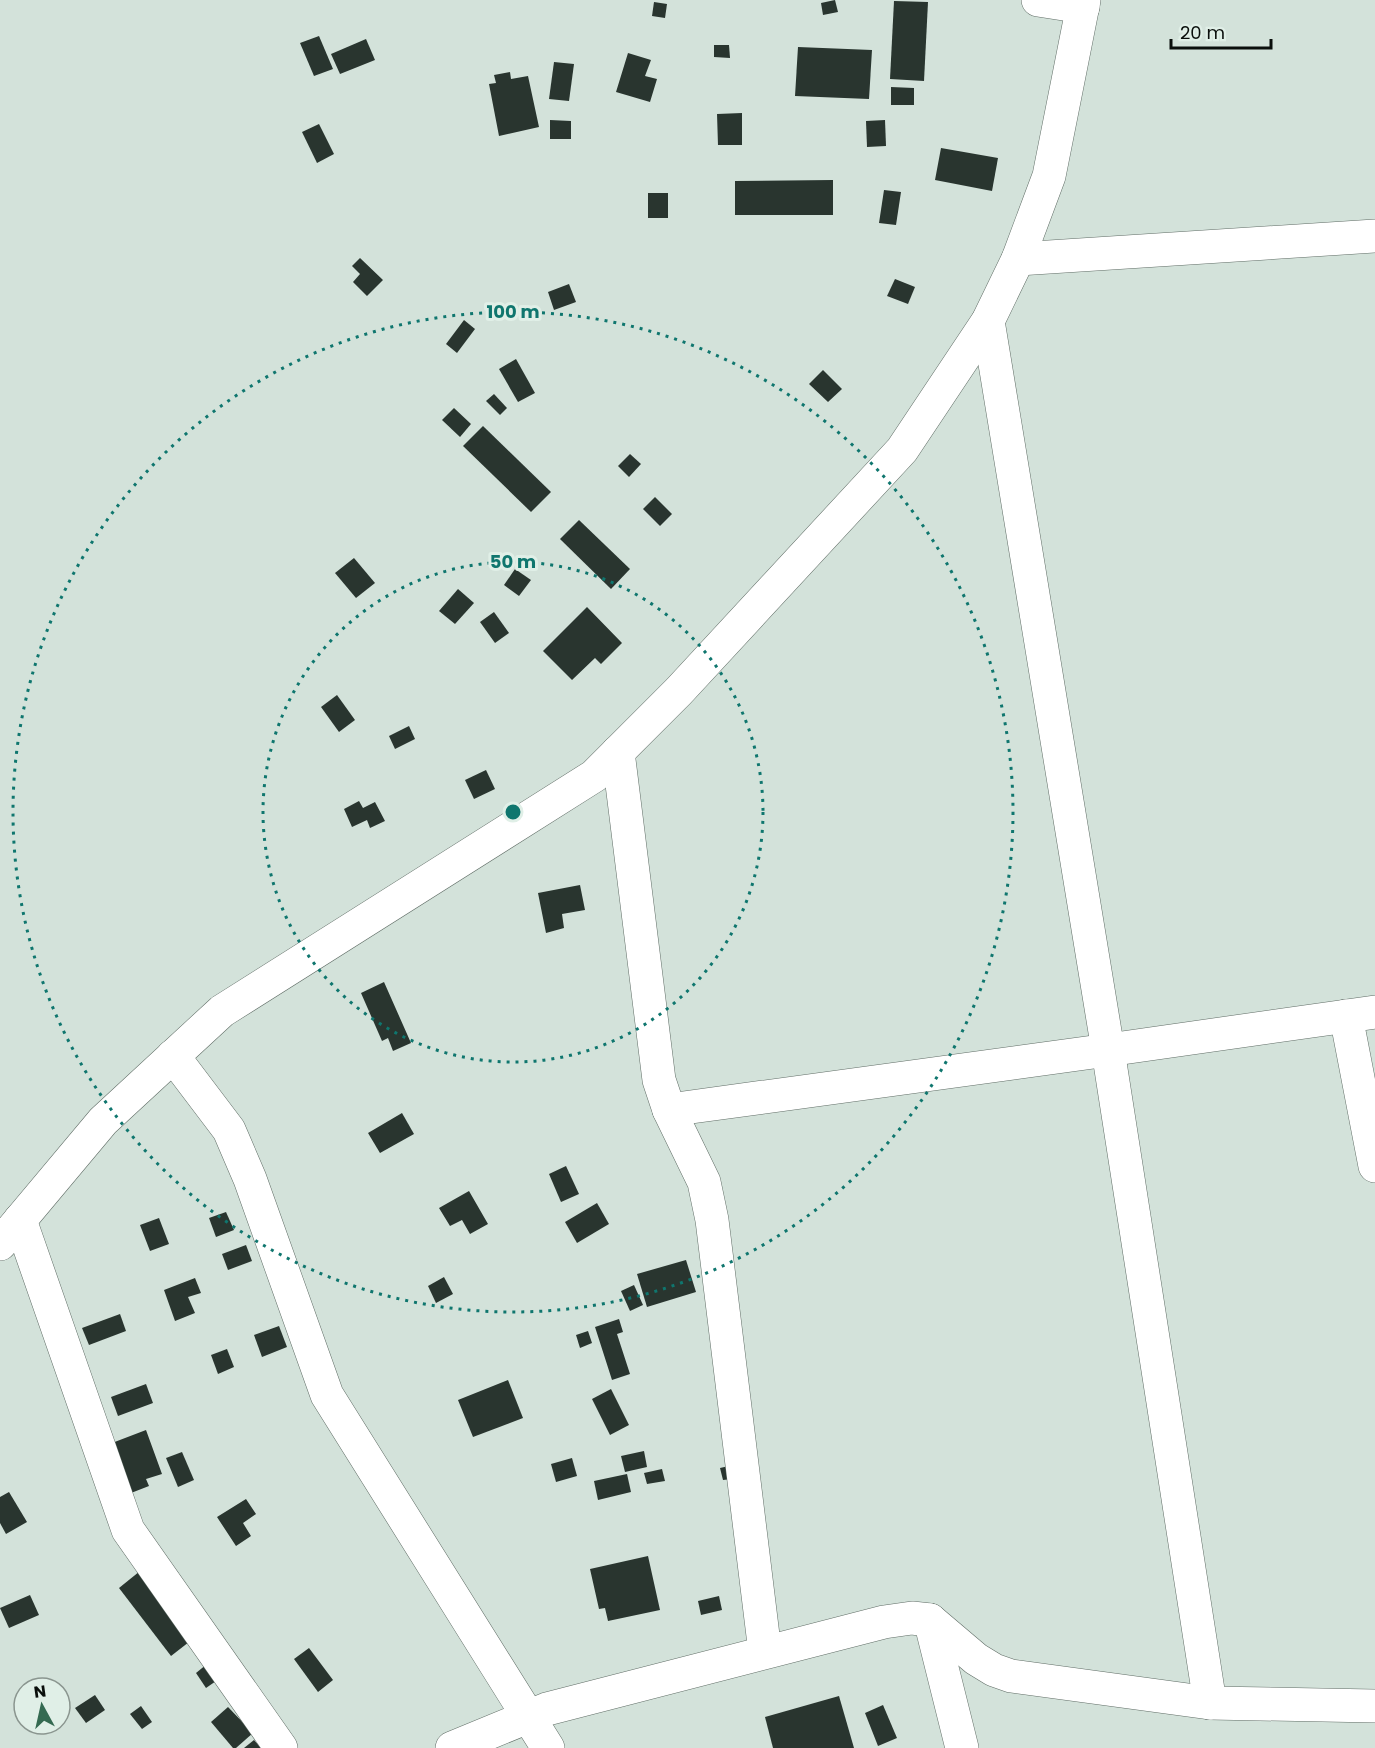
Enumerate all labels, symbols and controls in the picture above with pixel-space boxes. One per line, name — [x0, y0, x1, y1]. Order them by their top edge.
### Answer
scale bar — [1171, 12, 1272, 50]
text: 20 m — [1180, 20, 1225, 45]
text: 100 m — [486, 299, 540, 324]
text: 50 m — [490, 549, 536, 574]
centre of rings — [503, 802, 523, 822]
north arrow — [12, 1676, 72, 1736]
text: N — [32, 1679, 48, 1704]

